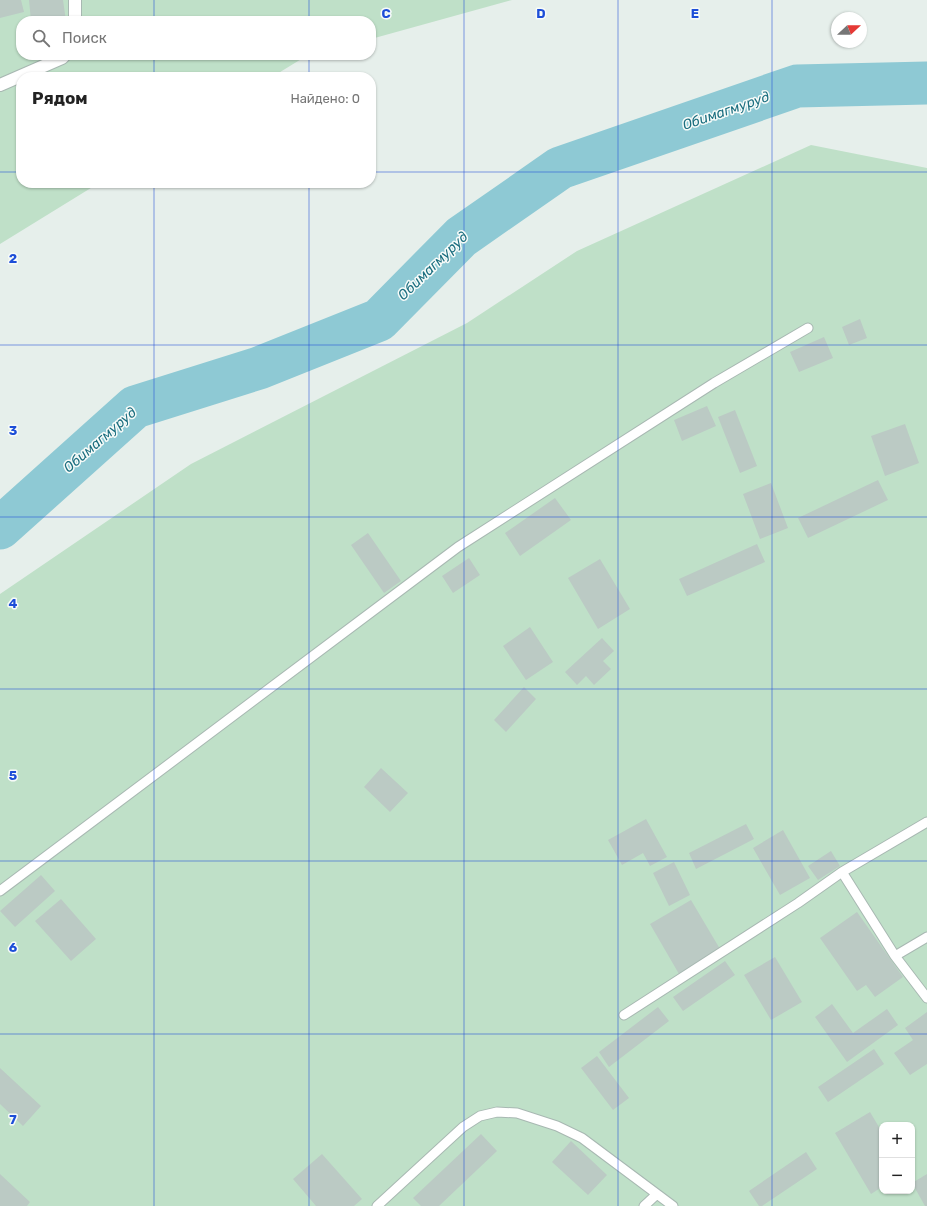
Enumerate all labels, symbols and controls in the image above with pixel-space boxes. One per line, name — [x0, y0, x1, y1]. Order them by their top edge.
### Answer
text: C — [381, 6, 391, 21]
text: D — [536, 6, 546, 21]
text: E — [691, 6, 699, 21]
north arrow — [831, 12, 867, 48]
search box — [16, 16, 376, 60]
icon: search — [30, 27, 52, 49]
text: Поиск — [62, 29, 107, 47]
text: Рядом — [32, 88, 88, 108]
water label: Обимагмуруд — [680, 88, 772, 134]
text: Найдено: 0 — [290, 91, 360, 106]
water label: Обимагмуруд — [394, 228, 472, 304]
text: 2 — [9, 251, 17, 266]
water label: Обимагмуруд — [60, 404, 140, 476]
text: 3 — [9, 423, 18, 438]
text: 4 — [9, 596, 18, 611]
text: 5 — [9, 768, 17, 783]
text: 6 — [9, 940, 18, 955]
text: 7 — [9, 1112, 17, 1127]
map controls — [879, 1122, 915, 1194]
button: + — [879, 1122, 915, 1158]
button: − — [879, 1158, 915, 1194]

